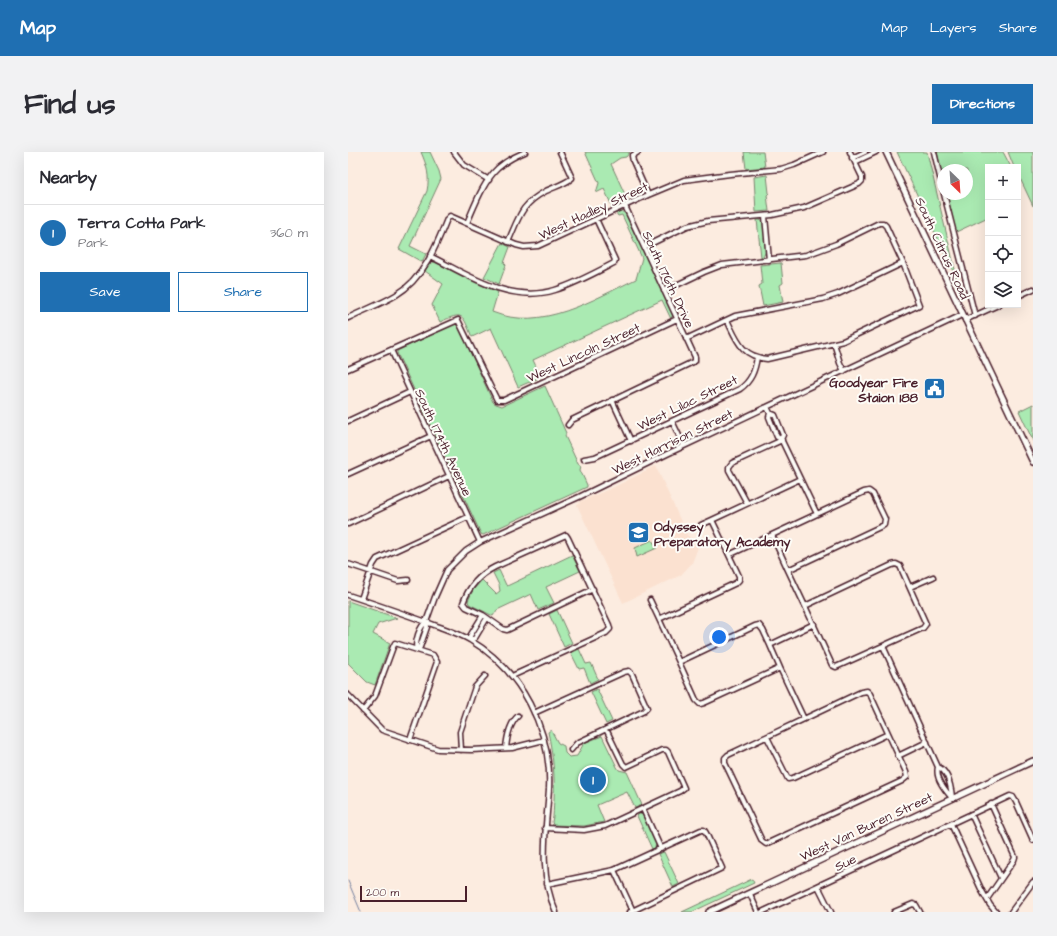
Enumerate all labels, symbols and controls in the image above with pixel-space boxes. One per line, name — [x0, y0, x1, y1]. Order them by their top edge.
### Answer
text: Map — [20, 15, 56, 42]
text: Map — [881, 18, 908, 38]
text: Layers — [930, 18, 977, 38]
text: Share — [999, 18, 1037, 38]
button: Directions — [932, 84, 1033, 124]
text: Find us — [24, 85, 115, 124]
north arrow — [937, 164, 973, 200]
map controls — [985, 164, 1021, 308]
button: + — [985, 164, 1021, 200]
text: Nearby — [40, 166, 97, 190]
street label: West Hadley Street — [536, 177, 652, 245]
street label: South Citrus Road — [910, 194, 974, 303]
button: − — [985, 200, 1021, 236]
text: Terra Cotta Park — [78, 213, 205, 234]
text: 1 — [52, 224, 54, 242]
text: 360 m — [270, 224, 308, 242]
street label: South 176th Drive — [638, 228, 698, 331]
text: Park — [78, 234, 108, 252]
button: locate — [985, 236, 1021, 272]
button: Save — [40, 272, 170, 312]
button: Share — [178, 272, 308, 312]
button: layers — [985, 272, 1021, 308]
street label: West Lincoln Street — [524, 318, 644, 387]
street label: West Lilac Street — [634, 371, 741, 435]
place label: Goodyear Fire Staion 188 — [829, 374, 919, 407]
public building icon: Goodyear Fire Staion 188 — [921, 376, 947, 402]
street label: South 174th Avenue — [410, 386, 476, 499]
street label: West Harrison Street — [609, 404, 737, 479]
place label: Odyssey Preparatory Academy — [654, 518, 791, 552]
school or university icon: Odyssey Preparatory Academy — [625, 520, 651, 546]
your location — [709, 627, 729, 647]
pin: 1 — [580, 765, 606, 795]
street label: West Van Buren Street — [797, 788, 936, 866]
street label: Sue — [832, 850, 859, 876]
scale bar — [360, 884, 467, 903]
text: 200 m — [366, 885, 399, 900]

